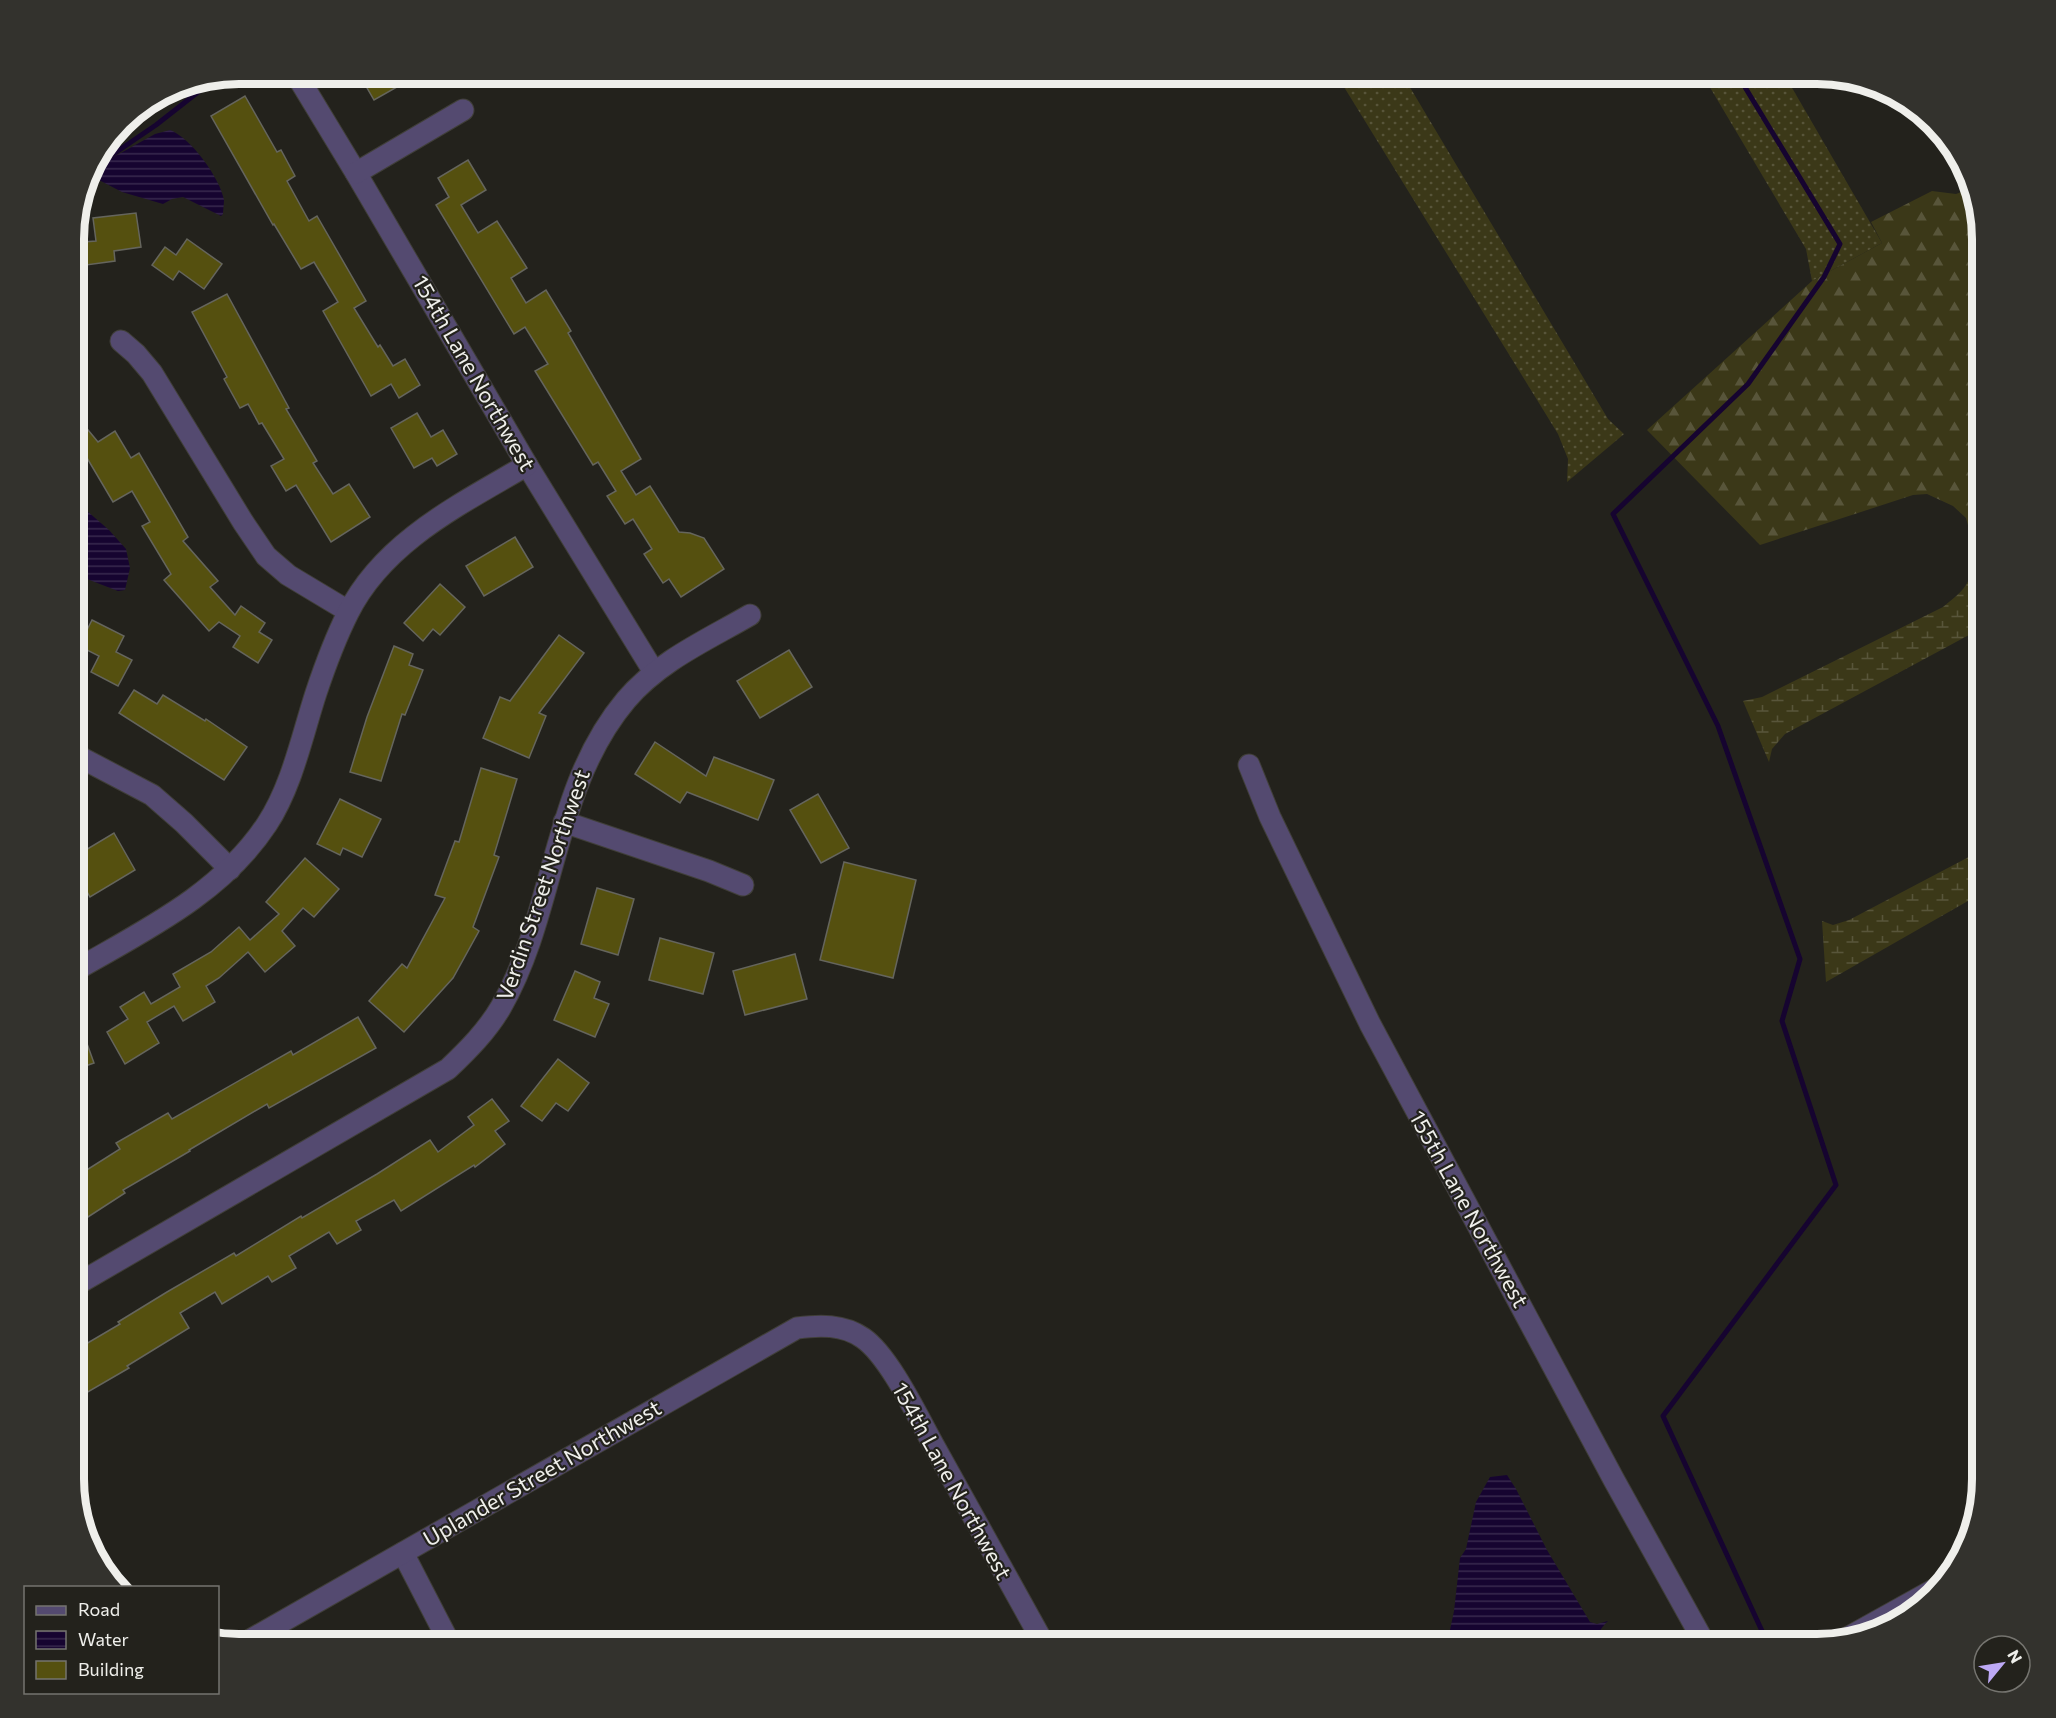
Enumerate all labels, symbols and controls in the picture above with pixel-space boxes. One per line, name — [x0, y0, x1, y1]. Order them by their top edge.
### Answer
street label: 154th Lane Northwest — [407, 270, 541, 475]
street label: Verdin Street Northwest — [490, 766, 595, 1004]
street label: 155th Lane Northwest — [1404, 1106, 1535, 1312]
street label: 154th Lane Northwest — [887, 1377, 1018, 1584]
street label: Uplander Street Northwest — [418, 1393, 665, 1552]
legend — [24, 1586, 219, 1694]
text: Road — [78, 1598, 120, 1620]
text: Water — [78, 1628, 129, 1650]
north arrow — [1972, 1634, 2032, 1694]
text: N — [2004, 1646, 2027, 1666]
text: Building — [78, 1658, 144, 1680]

